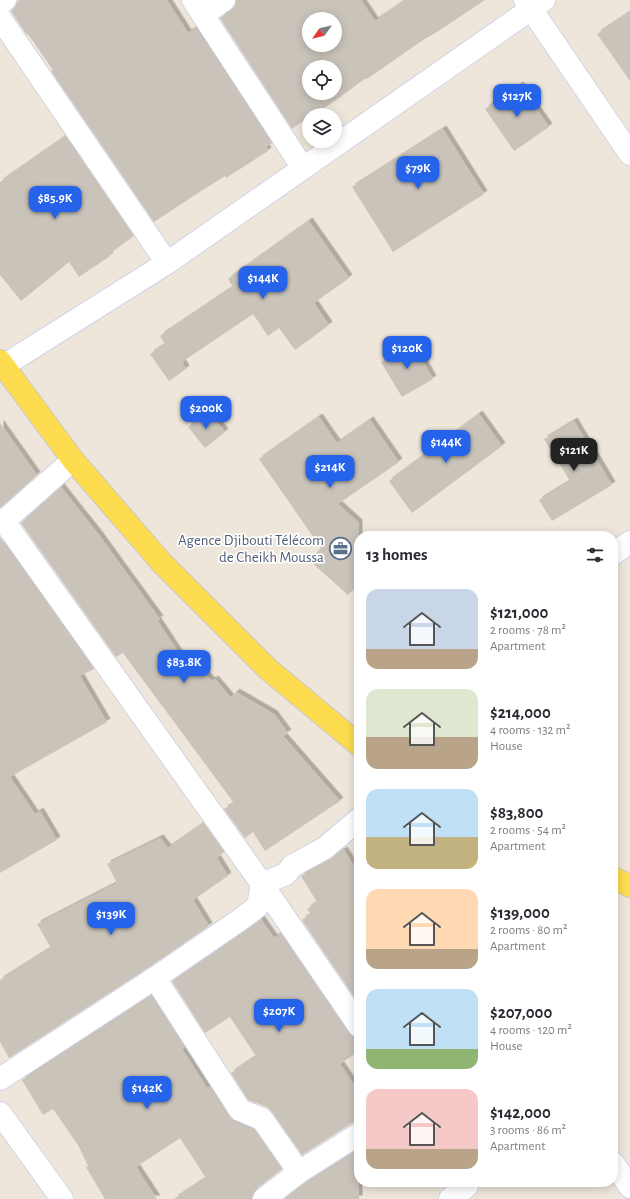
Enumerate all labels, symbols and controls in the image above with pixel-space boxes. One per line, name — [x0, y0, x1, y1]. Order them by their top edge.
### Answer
north arrow — [302, 12, 342, 52]
map controls — [302, 12, 342, 148]
button: locate — [302, 60, 342, 100]
pin: $127K — [489, 84, 545, 118]
text: $127K — [502, 90, 532, 103]
button: layers — [302, 108, 342, 148]
pin: $79K — [394, 156, 442, 190]
text: $79K — [405, 162, 431, 175]
pin: $85.9K — [22, 186, 88, 220]
text: $85.9K — [38, 192, 72, 205]
pin: $144K — [235, 266, 291, 300]
text: $144K — [247, 272, 279, 285]
pin: $120K — [379, 336, 435, 370]
text: $120K — [391, 342, 423, 355]
pin: $200K — [178, 396, 234, 430]
text: $200K — [189, 402, 223, 415]
pin: $144K — [418, 430, 474, 464]
text: $144K — [430, 436, 462, 449]
pin: $121K — [546, 438, 602, 472]
text: $121K — [560, 444, 588, 457]
pin: $214K — [302, 455, 358, 489]
text: $214K — [315, 461, 345, 474]
place label: Agence Djibouti Télécom de Cheikh Moussa — [178, 533, 324, 565]
office icon: Agence Djibouti Télécom de Cheikh Moussa — [327, 536, 353, 562]
icon: filters — [584, 544, 606, 566]
text: 13 homes — [366, 546, 428, 563]
text: $121,000 — [490, 604, 548, 621]
icon: home — [398, 605, 446, 653]
text: 2 rooms · 78 m² — [490, 624, 566, 637]
text: Apartment — [490, 640, 545, 653]
pin: $83.8K — [151, 650, 217, 684]
text: $83.8K — [167, 656, 201, 669]
text: $214,000 — [490, 704, 551, 721]
icon: home — [398, 705, 446, 753]
text: 4 rooms · 132 m² — [490, 724, 571, 737]
text: House — [490, 740, 522, 753]
text: $83,800 — [490, 804, 543, 821]
icon: home — [398, 805, 446, 853]
text: 2 rooms · 54 m² — [490, 824, 566, 837]
text: Apartment — [490, 840, 545, 853]
pin: $139K — [83, 902, 139, 936]
text: $139,000 — [490, 904, 550, 921]
icon: home — [398, 905, 446, 953]
text: $139K — [96, 908, 126, 921]
text: 2 rooms · 80 m² — [490, 924, 567, 937]
text: Apartment — [490, 940, 545, 953]
pin: $207K — [251, 999, 307, 1033]
text: $207,000 — [490, 1004, 552, 1021]
text: $207K — [263, 1005, 295, 1018]
icon: home — [398, 1005, 446, 1053]
text: 4 rooms · 120 m² — [490, 1024, 572, 1037]
text: House — [490, 1040, 522, 1053]
pin: $142K — [119, 1076, 175, 1110]
text: $142K — [132, 1082, 162, 1095]
text: $142,000 — [490, 1104, 551, 1121]
icon: home — [398, 1105, 446, 1153]
text: 3 rooms · 86 m² — [490, 1124, 566, 1137]
text: Apartment — [490, 1140, 545, 1153]

